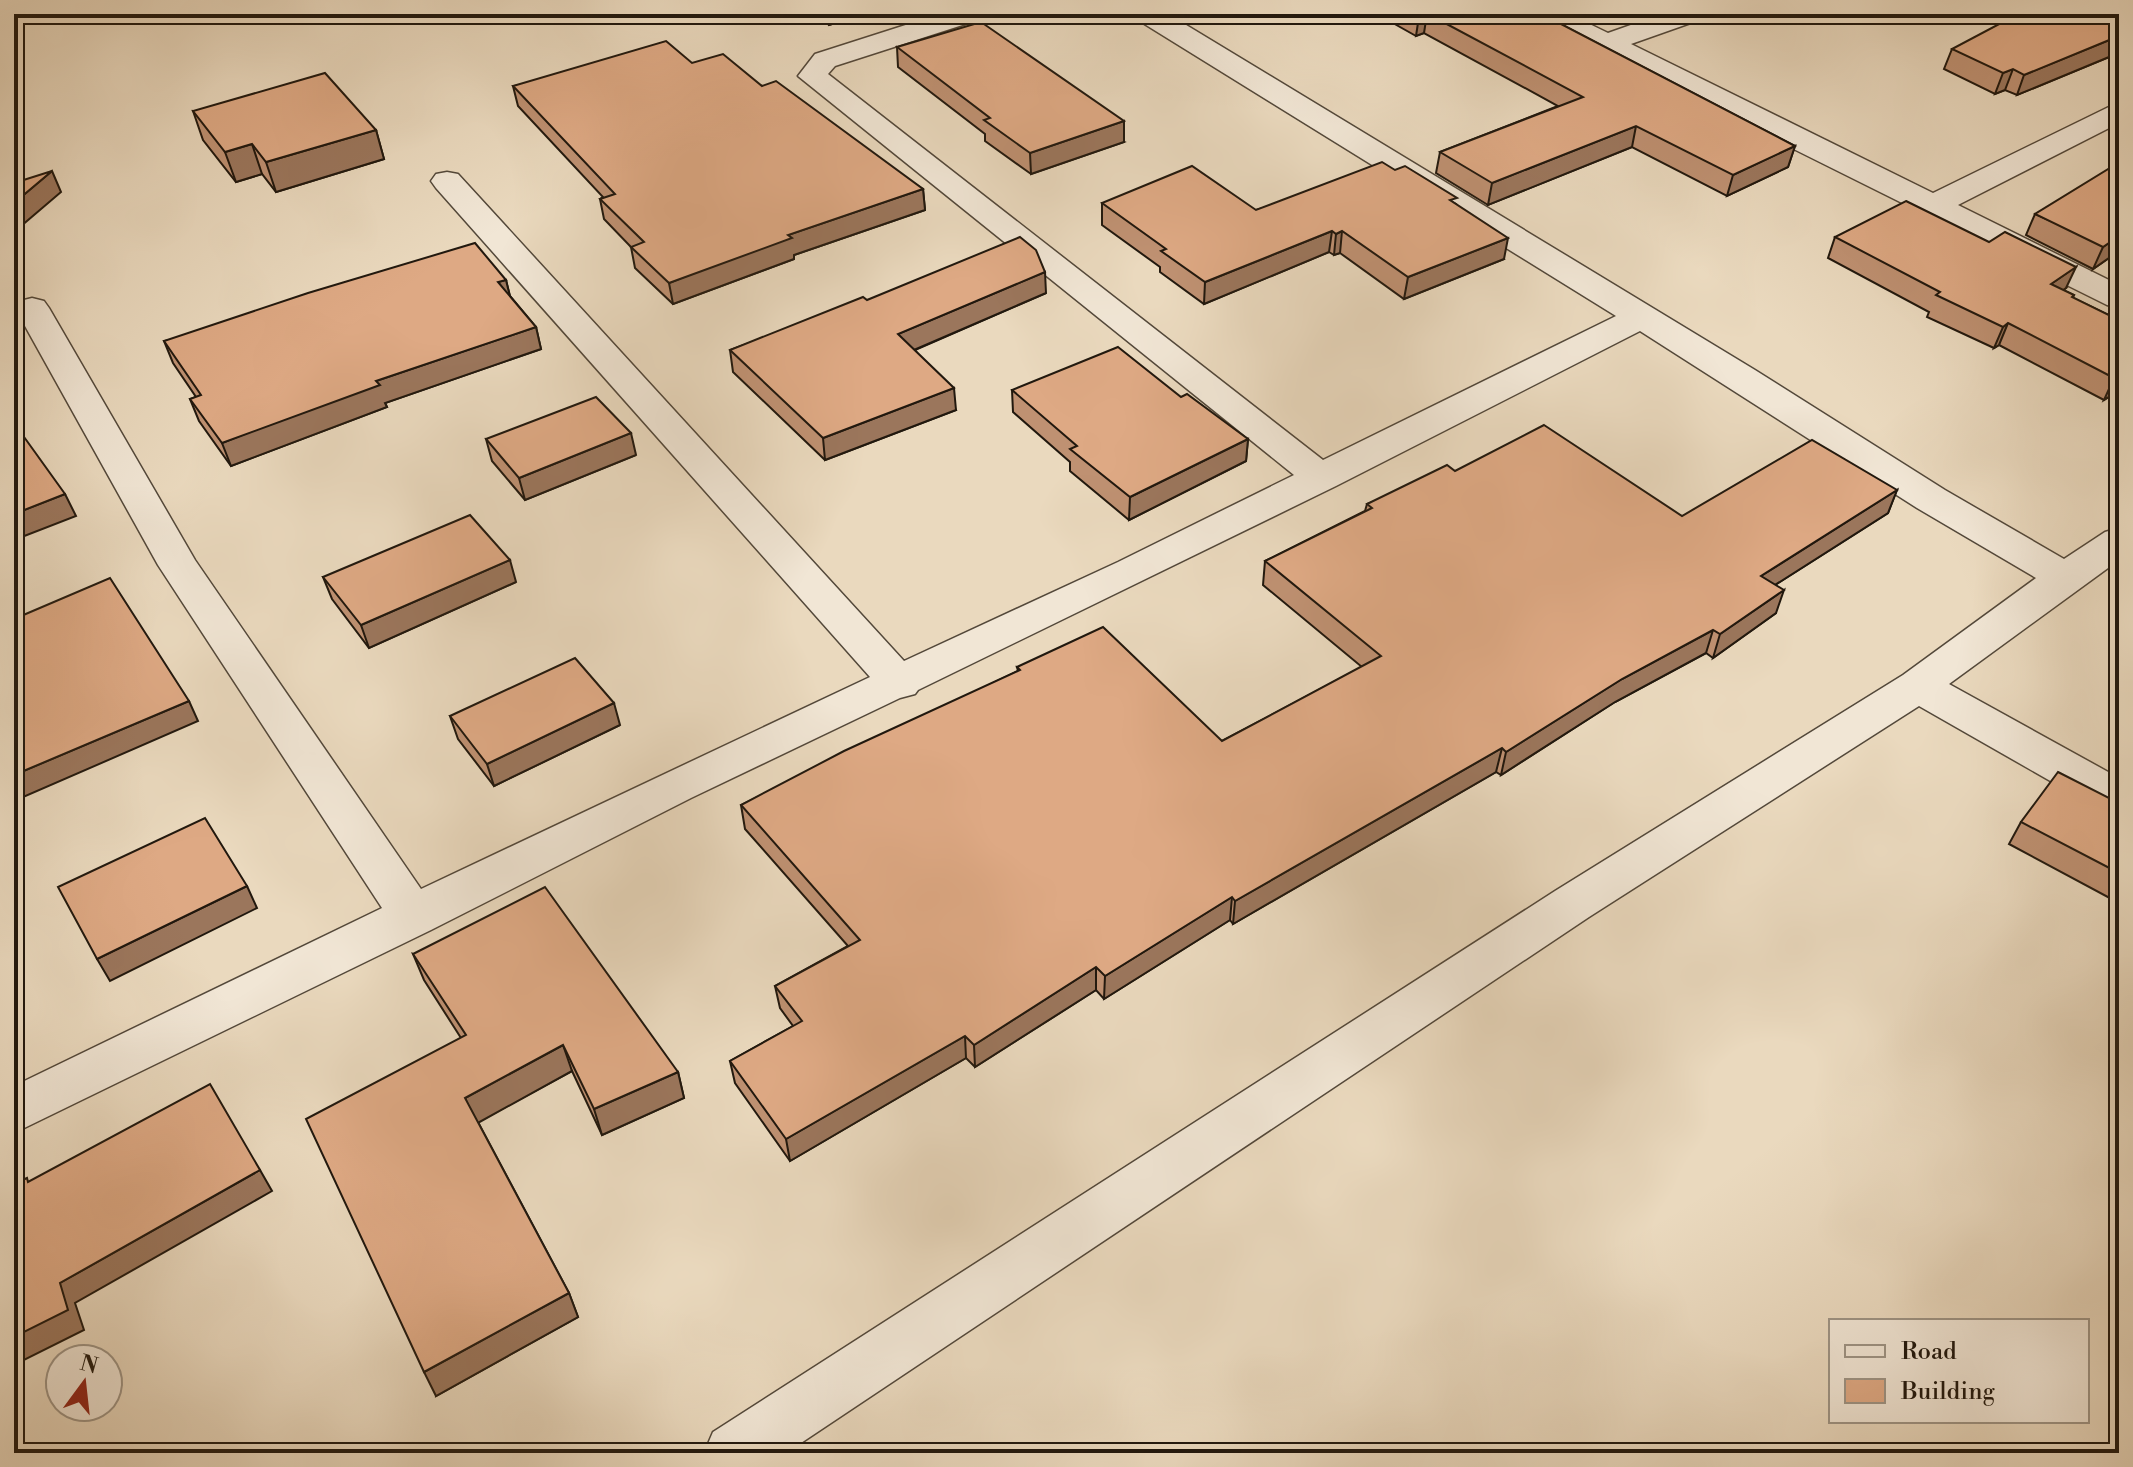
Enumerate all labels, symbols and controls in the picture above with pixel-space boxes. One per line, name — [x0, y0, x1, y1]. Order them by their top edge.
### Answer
legend — [1829, 1319, 2089, 1423]
text: Road — [1901, 1337, 1957, 1367]
north arrow — [44, 1343, 124, 1423]
text: N — [77, 1350, 101, 1381]
text: Building — [1900, 1377, 1995, 1407]

